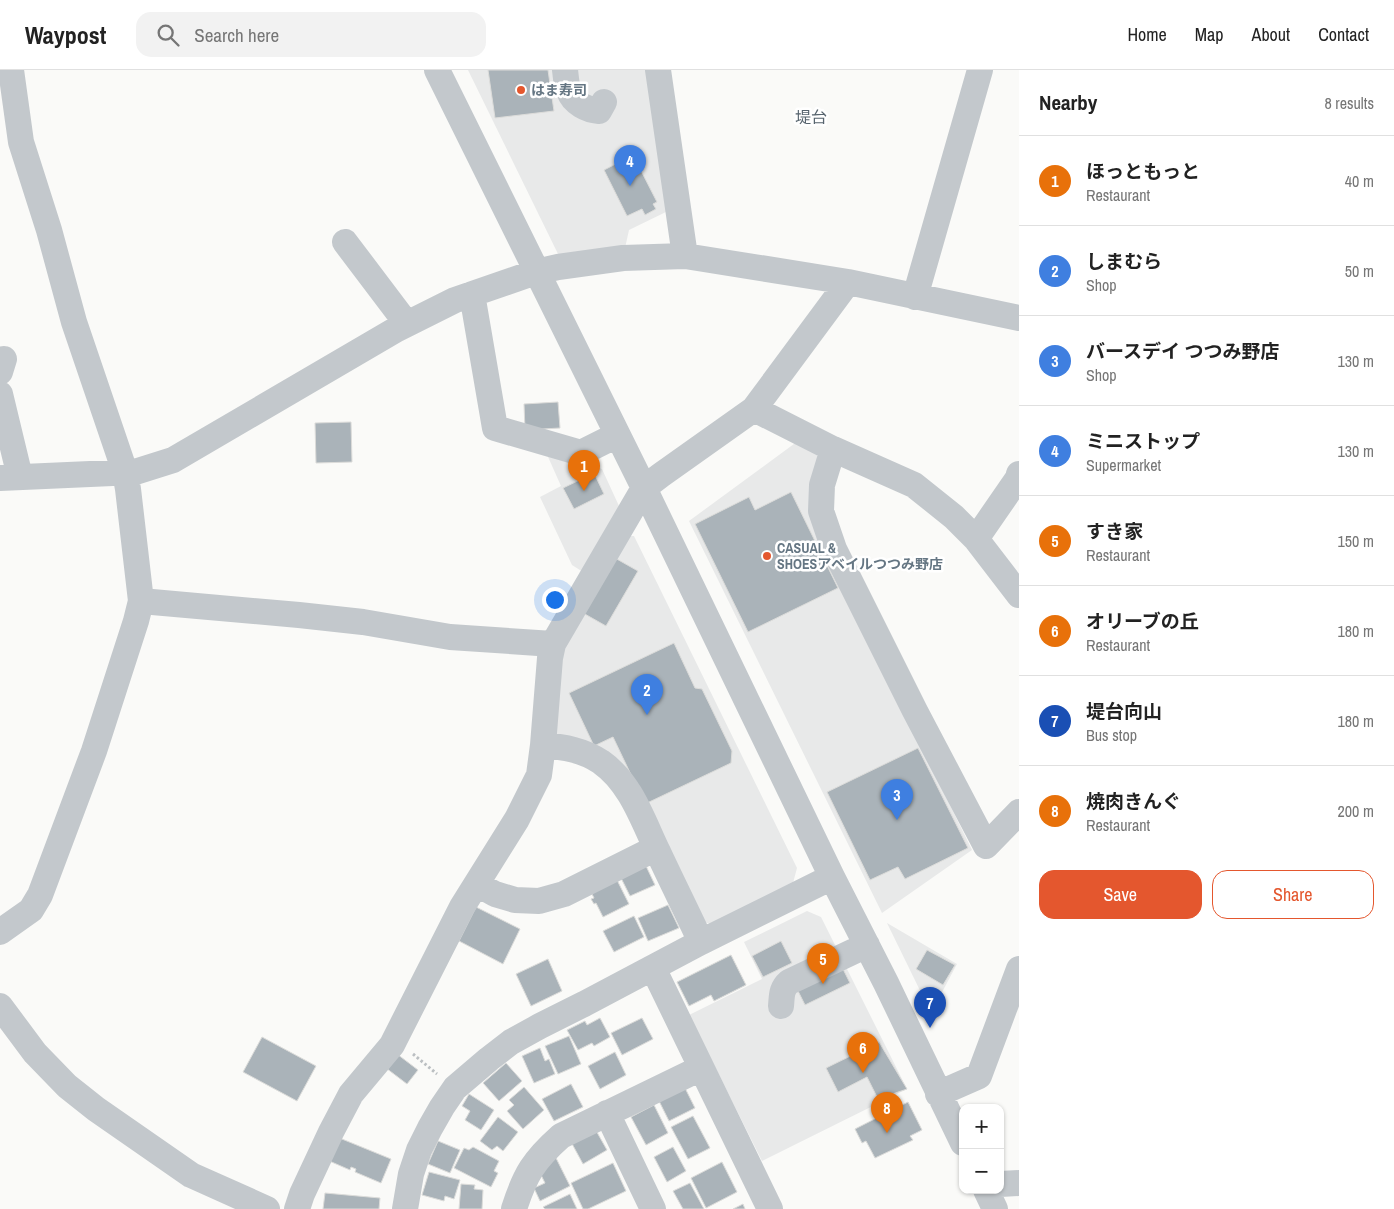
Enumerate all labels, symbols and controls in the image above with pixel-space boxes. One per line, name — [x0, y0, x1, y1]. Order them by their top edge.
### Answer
search box — [136, 12, 486, 57]
text: Waypost — [25, 19, 106, 51]
icon: search — [154, 21, 182, 49]
text: Search here — [194, 22, 279, 48]
text: Home — [1127, 22, 1167, 47]
text: Map — [1195, 22, 1224, 47]
text: About — [1252, 22, 1290, 47]
text: Contact — [1318, 22, 1369, 47]
place label: はま寿司 — [531, 81, 587, 99]
marker: はま寿司 — [515, 84, 527, 96]
text: Nearby — [1039, 88, 1097, 117]
text: 8 results — [1324, 92, 1374, 114]
district label: 堤台 — [795, 106, 827, 128]
pin: 4 — [614, 145, 646, 186]
text: ほっともっと — [1086, 158, 1200, 184]
text: 1 — [1051, 170, 1059, 192]
text: 40 m — [1345, 170, 1374, 192]
text: Restaurant — [1086, 184, 1150, 206]
text: しまむら — [1086, 248, 1162, 274]
text: 2 — [1051, 260, 1059, 282]
text: 50 m — [1345, 260, 1374, 282]
text: Shop — [1086, 274, 1117, 296]
text: バースデイ つつみ野店 — [1086, 338, 1279, 364]
text: 3 — [1051, 350, 1059, 372]
text: 130 m — [1338, 350, 1374, 372]
text: Shop — [1086, 364, 1117, 386]
text: ミニストップ — [1086, 428, 1200, 454]
text: 4 — [1051, 440, 1059, 462]
text: 130 m — [1338, 440, 1374, 462]
pin: 1 — [568, 450, 600, 491]
text: Supermarket — [1086, 454, 1161, 476]
text: すき家 — [1086, 518, 1143, 544]
text: 5 — [1051, 530, 1059, 552]
text: 150 m — [1338, 530, 1374, 552]
place label: CASUAL & SHOESアベイルつつみ野店 — [777, 539, 943, 573]
text: Restaurant — [1086, 544, 1150, 566]
marker: CASUAL & SHOESアベイルつつみ野店 — [761, 550, 773, 562]
your location — [542, 587, 568, 613]
text: オリーブの丘 — [1086, 608, 1199, 634]
text: 6 — [1051, 620, 1059, 642]
text: 180 m — [1338, 620, 1374, 642]
text: Restaurant — [1086, 634, 1150, 656]
pin: 2 — [631, 674, 663, 715]
text: 堤台向山 — [1086, 698, 1162, 724]
text: 7 — [1051, 710, 1059, 732]
text: 180 m — [1338, 710, 1374, 732]
text: Bus stop — [1086, 724, 1137, 746]
pin: 3 — [881, 779, 913, 820]
text: 焼肉きんぐ — [1086, 788, 1181, 814]
text: 8 — [1051, 800, 1059, 822]
text: 200 m — [1338, 800, 1374, 822]
text: Restaurant — [1086, 814, 1150, 836]
button: Save — [1039, 870, 1202, 919]
button: Share — [1212, 870, 1374, 919]
pin: 5 — [807, 943, 839, 984]
pin: 7 — [914, 987, 946, 1028]
pin: 6 — [847, 1032, 879, 1073]
pin: 8 — [871, 1092, 903, 1133]
map controls — [959, 1104, 1004, 1194]
button: + — [959, 1104, 1004, 1149]
button: − — [959, 1149, 1004, 1194]

